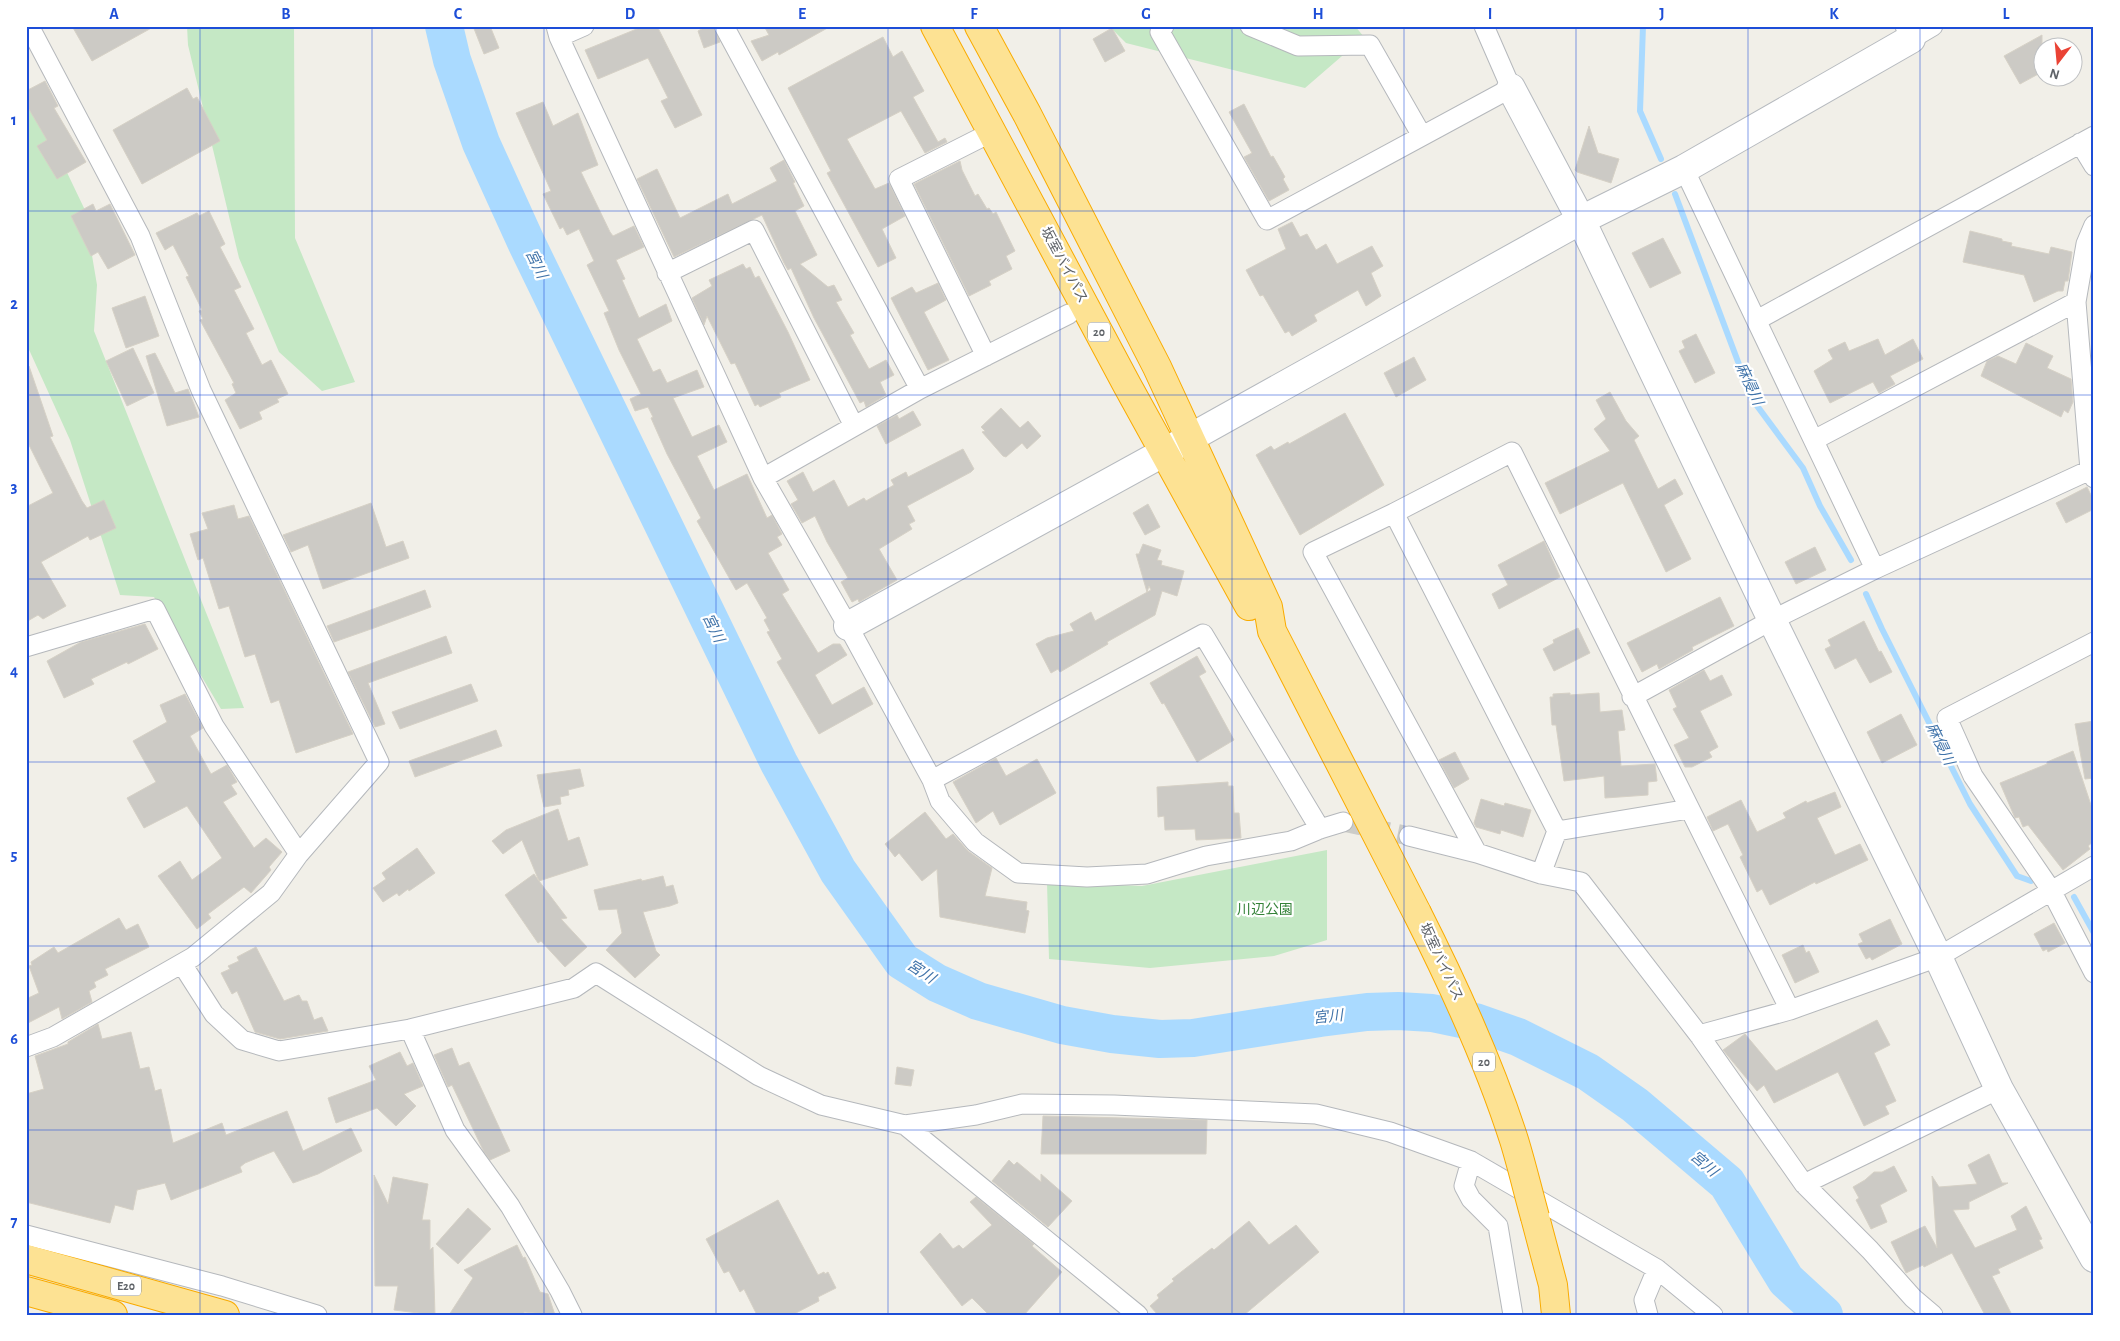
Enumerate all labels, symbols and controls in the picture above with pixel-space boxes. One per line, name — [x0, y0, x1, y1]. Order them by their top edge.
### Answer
text: A — [109, 6, 119, 22]
text: B — [281, 6, 291, 22]
text: C — [454, 6, 463, 22]
text: D — [625, 6, 636, 22]
text: E — [798, 6, 806, 22]
text: F — [970, 6, 978, 22]
text: G — [1141, 6, 1151, 22]
text: H — [1312, 6, 1324, 22]
text: I — [1488, 6, 1492, 22]
text: J — [1659, 6, 1665, 22]
text: K — [1829, 6, 1839, 22]
text: L — [2003, 6, 2010, 22]
north arrow — [2032, 38, 2082, 88]
text: N — [2048, 65, 2061, 82]
text: 1 — [11, 112, 17, 128]
street label: 坂室バイパス — [1038, 224, 1091, 305]
water label: 宮川 — [523, 247, 551, 283]
text: 2 — [10, 296, 18, 312]
road number: 20 — [1088, 322, 1110, 342]
water label: 麻侵川 — [1733, 360, 1767, 409]
text: 3 — [11, 479, 18, 495]
water label: 宮川 — [700, 611, 728, 647]
text: 4 — [10, 663, 18, 679]
water label: 麻侵川 — [1923, 720, 1958, 769]
text: 5 — [11, 847, 18, 863]
park label: 川辺公園 — [1237, 902, 1293, 917]
street label: 坂室バイパス — [1417, 921, 1466, 1003]
water label: 宮川 — [904, 957, 940, 988]
water label: 宮川 — [1312, 1007, 1346, 1026]
text: 6 — [10, 1031, 18, 1047]
road number: 20 — [1473, 1052, 1495, 1072]
water label: 宮川 — [1688, 1148, 1722, 1181]
text: 7 — [11, 1214, 18, 1230]
road number: E20 — [111, 1276, 141, 1295]

